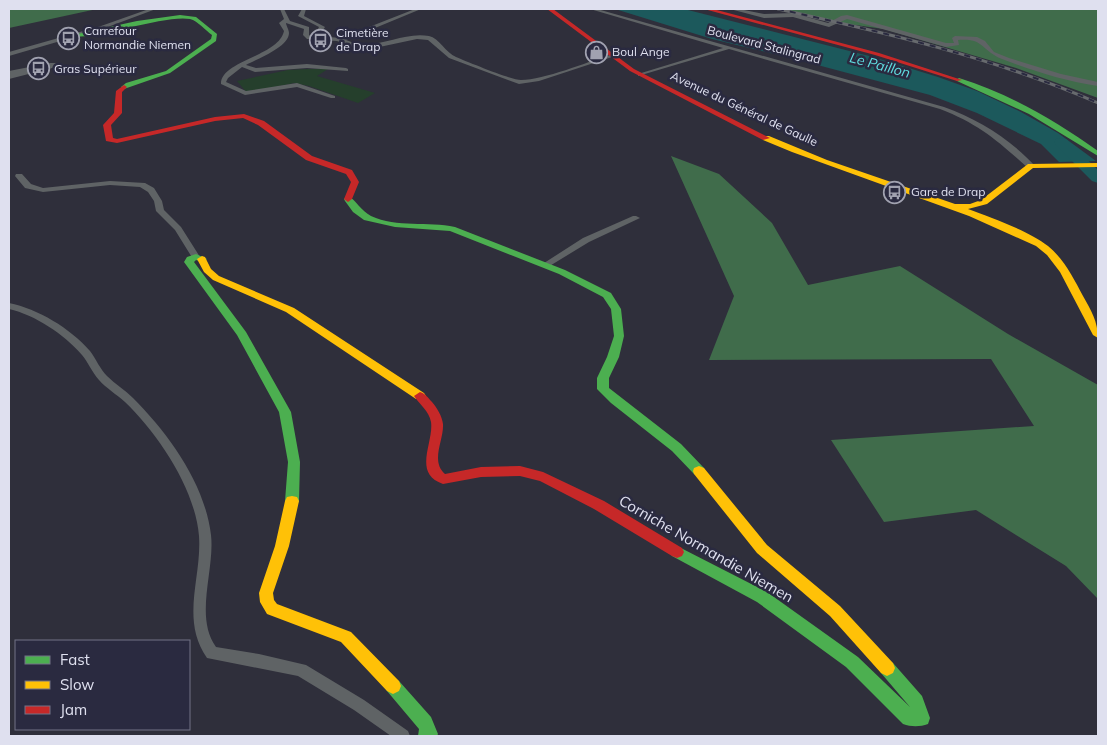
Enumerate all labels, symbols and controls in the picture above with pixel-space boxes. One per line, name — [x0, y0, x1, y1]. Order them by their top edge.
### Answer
street label: Boulevard Stalingrad — [706, 22, 823, 67]
place label: Carrefour Normandie Niemen — [84, 23, 191, 52]
place label: Cimetière de Drap — [336, 25, 389, 54]
bus stop icon: Carrefour Normandie Niemen — [56, 26, 80, 50]
bus stop icon: Cimetière de Drap — [308, 28, 332, 52]
shop icon: Boul Ange — [584, 40, 608, 64]
place label: Boul Ange — [612, 44, 670, 59]
water label: Le Paillon — [848, 48, 912, 82]
bus stop icon: Gras Supérieur — [26, 57, 50, 81]
place label: Gras Supérieur — [54, 61, 137, 76]
street label: Avenue du Général de Gaulle — [668, 68, 820, 149]
bus stop icon: Gare de Drap — [883, 180, 907, 204]
place label: Gare de Drap — [911, 184, 985, 199]
street label: Corniche Normandie Niemen — [616, 491, 797, 606]
legend — [15, 640, 190, 730]
text: Fast — [60, 650, 90, 669]
text: Slow — [60, 675, 94, 694]
text: Jam — [60, 700, 87, 719]

